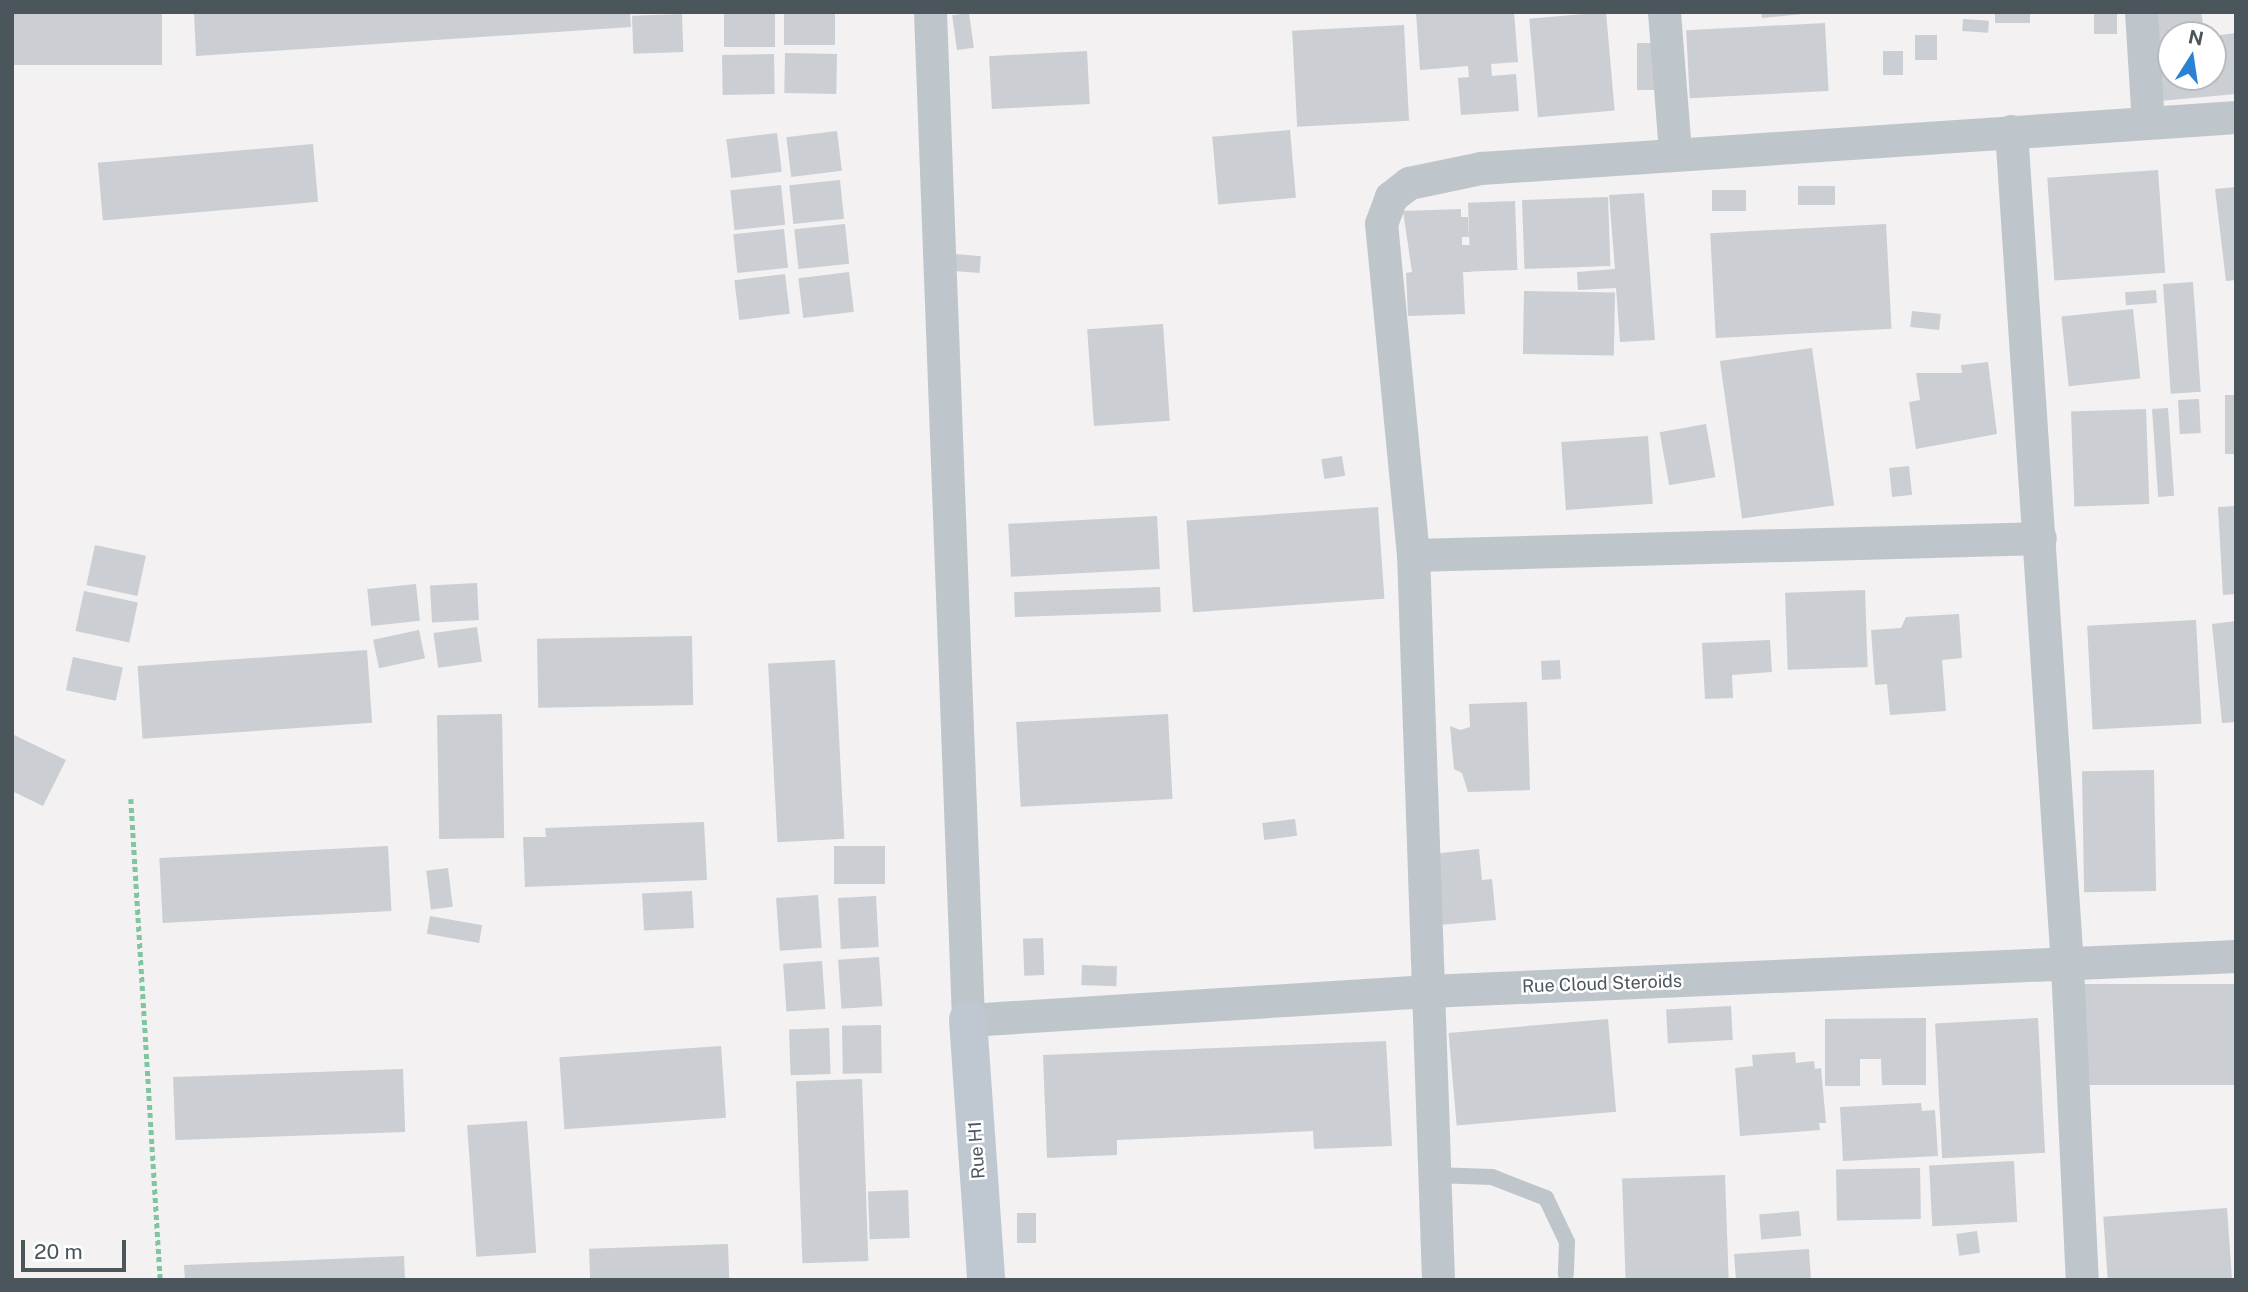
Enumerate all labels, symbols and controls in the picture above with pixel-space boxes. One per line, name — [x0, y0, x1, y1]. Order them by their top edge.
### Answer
north arrow — [2157, 21, 2227, 91]
text: N — [2186, 25, 2205, 50]
street label: Rue Cloud Steroids — [1522, 970, 1682, 998]
street label: Rue H1 — [964, 1120, 990, 1180]
scale bar — [24, 1226, 130, 1270]
text: 20 m — [34, 1239, 83, 1264]

